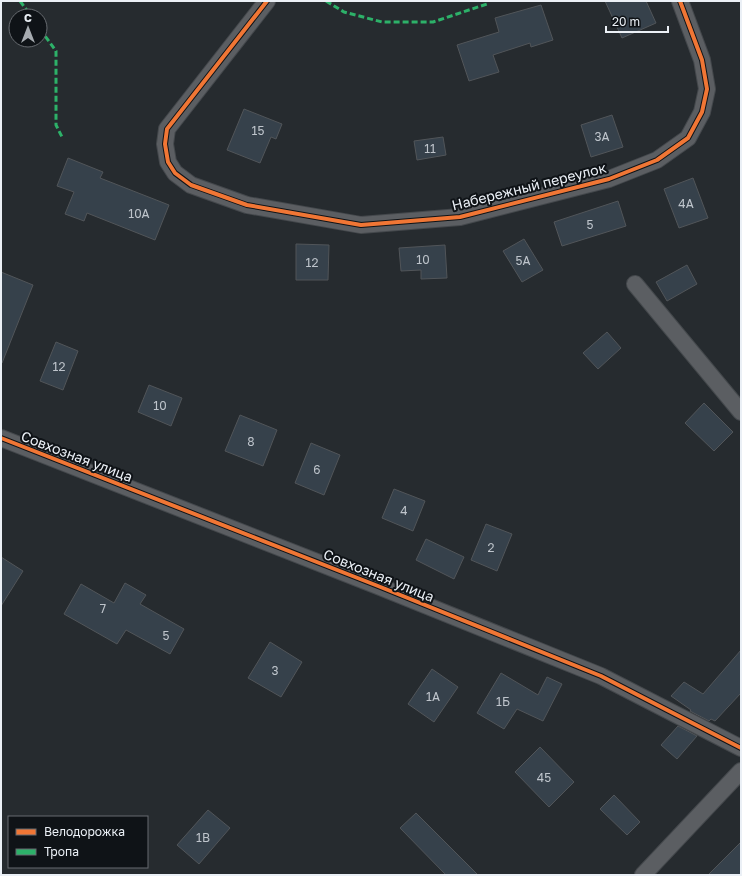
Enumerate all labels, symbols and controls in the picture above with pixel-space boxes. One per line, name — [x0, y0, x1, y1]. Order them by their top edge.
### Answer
north arrow — [8, 8, 48, 48]
scale bar — [606, 8, 668, 34]
text: С — [24, 11, 32, 24]
text: 20 m — [612, 14, 640, 29]
house number: 15 — [252, 123, 264, 138]
house number: 3А — [594, 129, 610, 144]
house number: 11 — [424, 141, 436, 156]
street label: Набережный переулок — [450, 159, 608, 213]
house number: 4А — [678, 196, 694, 211]
house number: 10А — [128, 206, 150, 221]
house number: 5 — [587, 217, 594, 232]
house number: 10 — [416, 252, 430, 267]
house number: 5А — [515, 253, 531, 268]
house number: 12 — [306, 255, 318, 270]
house number: 12 — [53, 359, 65, 374]
house number: 10 — [153, 398, 167, 413]
street label: Совхозная улица — [19, 427, 135, 485]
house number: 8 — [247, 434, 255, 449]
house number: 6 — [313, 462, 321, 477]
house number: 4 — [400, 503, 408, 518]
house number: 2 — [488, 540, 495, 555]
street label: Совхозная улица — [321, 545, 437, 605]
house number: 7 — [100, 601, 106, 616]
house number: 5 — [163, 628, 170, 643]
house number: 3 — [271, 663, 279, 678]
house number: 1А — [426, 689, 440, 704]
house number: 1Б — [496, 694, 510, 709]
house number: 45 — [537, 770, 551, 785]
legend — [8, 816, 148, 868]
text: Велодорожка — [44, 824, 125, 839]
house number: 1В — [196, 830, 210, 845]
text: Тропа — [44, 844, 79, 859]

